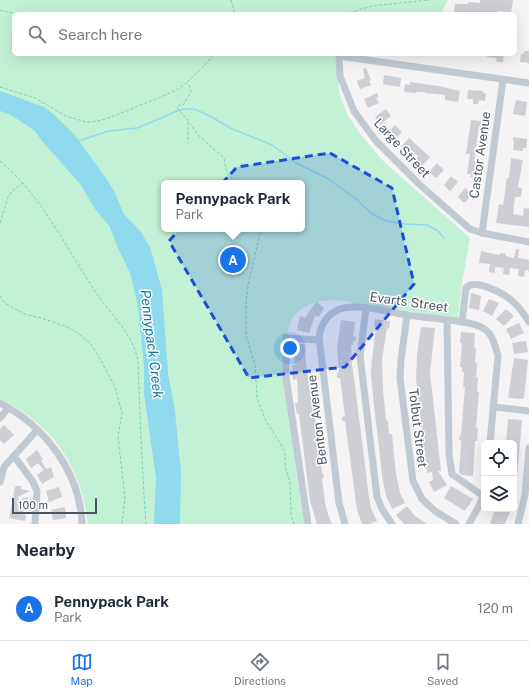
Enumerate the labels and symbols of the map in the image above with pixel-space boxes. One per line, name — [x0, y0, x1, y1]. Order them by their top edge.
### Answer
street label: Castor Avenue — [466, 111, 494, 199]
street label: Large Street — [371, 115, 433, 181]
pin: A — [220, 245, 246, 275]
water label: Pennypack Creek — [137, 289, 167, 400]
street label: Evarts Street — [369, 289, 449, 315]
your location — [280, 338, 300, 358]
street label: Benton Avenue — [304, 374, 330, 466]
street label: Tolbut Street — [406, 388, 430, 468]
scale bar — [12, 496, 97, 515]

